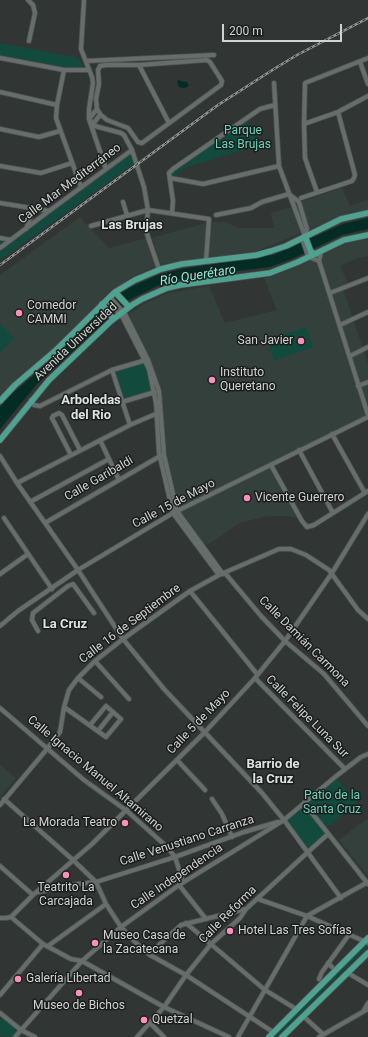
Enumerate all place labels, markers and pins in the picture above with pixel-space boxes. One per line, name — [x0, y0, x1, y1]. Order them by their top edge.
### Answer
place label: Comedor CAMMI — [27, 299, 76, 327]
marker: Comedor CAMMI — [14, 308, 24, 318]
place label: San Javier — [238, 334, 293, 348]
marker: San Javier — [296, 336, 306, 346]
place label: Instituto Queretano — [220, 366, 275, 394]
marker: Instituto Queretano — [207, 375, 217, 385]
place label: Vicente Guerrero — [255, 491, 344, 505]
marker: Vicente Guerrero — [242, 493, 252, 503]
place label: La Morada Teatro — [23, 816, 117, 830]
marker: La Morada Teatro — [120, 818, 130, 828]
marker: Teatrito La Carcajada — [61, 870, 71, 880]
place label: Teatrito La Carcajada — [38, 881, 94, 909]
place label: Hotel Las Tres Sofías — [238, 924, 352, 938]
marker: Hotel Las Tres Sofías — [225, 926, 235, 936]
place label: Museo Casa de la Zacatecana — [103, 929, 186, 957]
marker: Museo Casa de la Zacatecana — [90, 938, 100, 948]
place label: Galería Libertad — [26, 972, 111, 986]
marker: Galería Libertad — [13, 974, 23, 984]
marker: Museo de Bichos — [74, 988, 84, 998]
place label: Museo de Bichos — [33, 999, 125, 1013]
place label: Quetzal — [152, 1013, 193, 1027]
marker: Quetzal — [139, 1015, 149, 1025]

